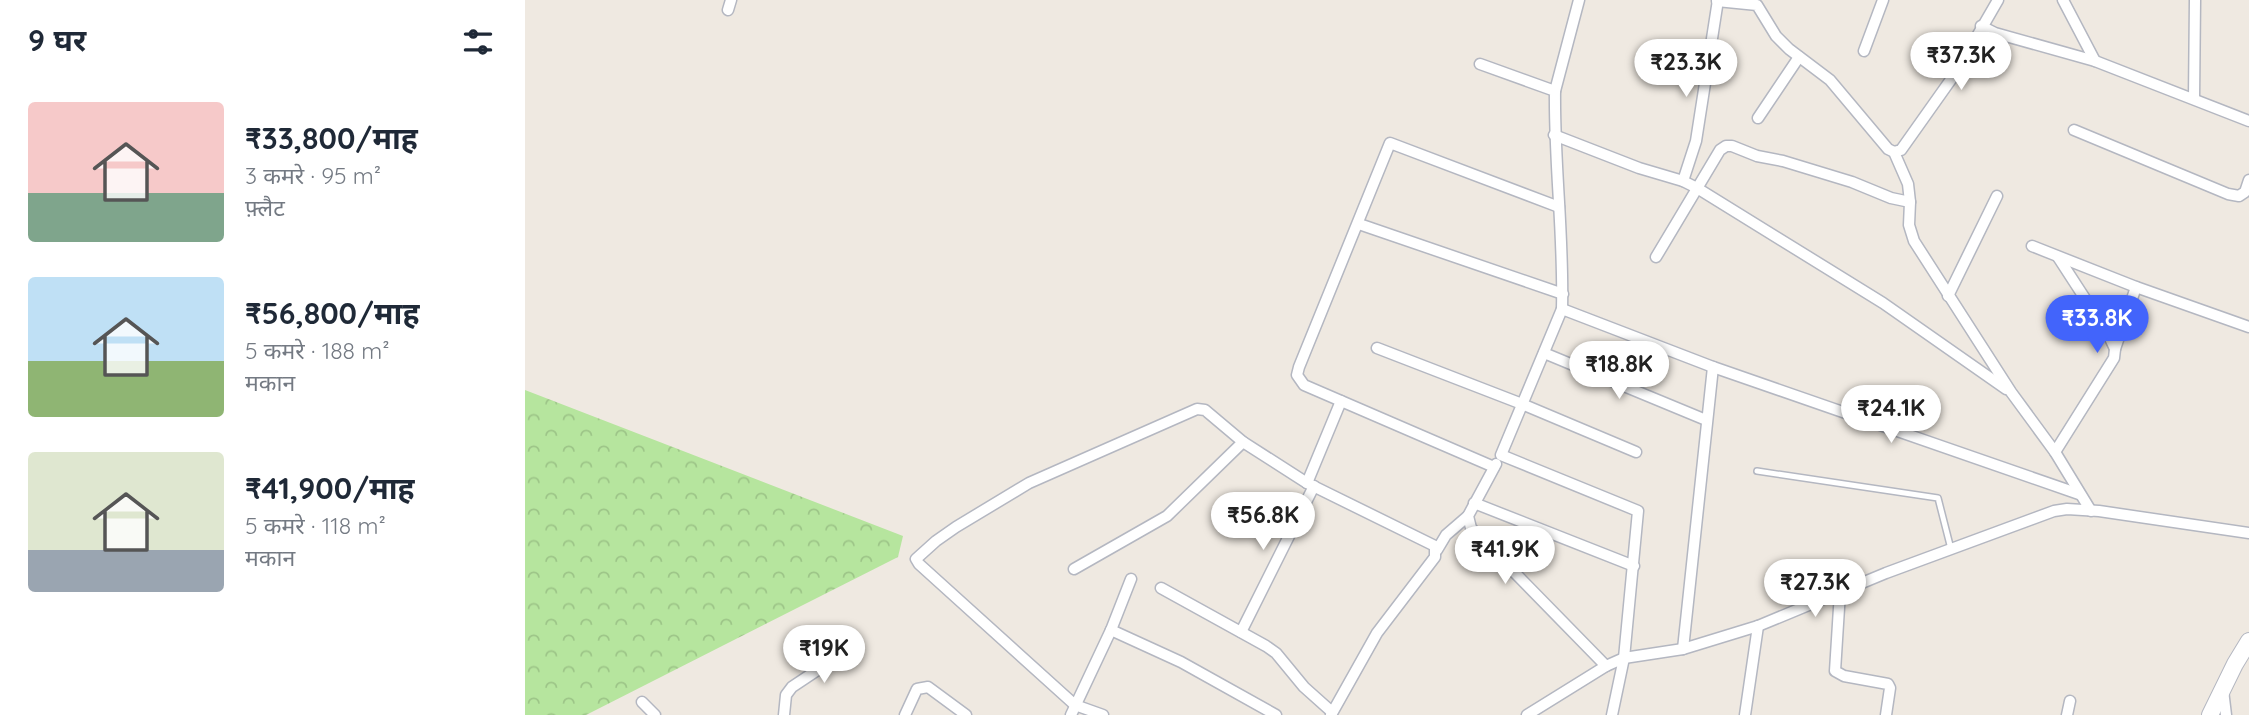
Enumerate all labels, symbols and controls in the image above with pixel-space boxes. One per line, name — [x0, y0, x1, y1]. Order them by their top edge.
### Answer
text: 9 घर — [28, 21, 86, 59]
icon: filters — [459, 23, 497, 61]
pin: ₹37.3K — [1904, 32, 2018, 92]
pin: ₹23.3K — [1629, 40, 1743, 99]
text: ₹37.3K — [1926, 40, 1996, 69]
text: ₹23.3K — [1650, 47, 1722, 76]
text: ₹33,800/माह — [245, 119, 418, 157]
icon: home — [84, 130, 168, 214]
text: 3 कमरे · 95 m² — [245, 161, 381, 190]
text: फ़्लैट — [245, 193, 285, 222]
text: ₹56,800/माह — [245, 294, 419, 332]
pin: ₹33.8K — [2040, 296, 2154, 355]
text: ₹33.8K — [2062, 303, 2132, 332]
icon: home — [84, 305, 168, 389]
text: 5 कमरे · 188 m² — [245, 336, 390, 365]
pin: ₹18.8K — [1562, 342, 1676, 401]
text: ₹18.8K — [1585, 349, 1653, 378]
text: मकान — [245, 368, 295, 397]
pin: ₹24.1K — [1834, 386, 1948, 445]
text: ₹24.1K — [1857, 393, 1925, 422]
text: ₹41,900/माह — [245, 469, 415, 507]
icon: home — [84, 480, 168, 564]
pin: ₹56.8K — [1206, 492, 1320, 552]
text: ₹56.8K — [1227, 500, 1299, 529]
text: 5 कमरे · 118 m² — [245, 511, 386, 540]
pin: ₹41.9K — [1448, 526, 1562, 586]
text: ₹41.9K — [1471, 534, 1539, 563]
text: मकान — [245, 543, 295, 572]
pin: ₹27.3K — [1758, 560, 1872, 619]
text: ₹27.3K — [1780, 567, 1850, 596]
pin: ₹19K — [783, 626, 865, 685]
text: ₹19K — [799, 633, 849, 662]

